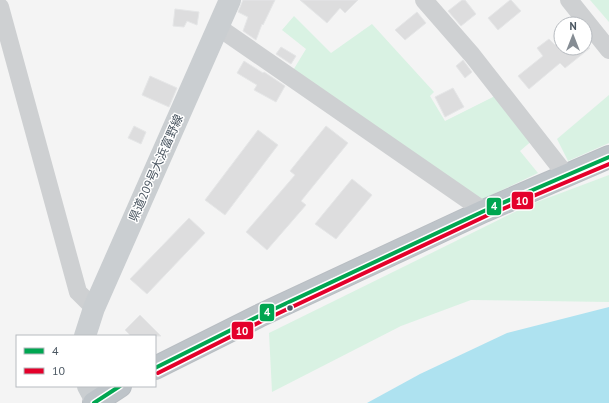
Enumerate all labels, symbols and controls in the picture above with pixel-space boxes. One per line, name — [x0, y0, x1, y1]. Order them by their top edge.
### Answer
north arrow — [553, 16, 593, 56]
text: N — [569, 19, 577, 33]
street label: 県道209号大浜富野線 — [125, 112, 186, 224]
line badge: 10 — [511, 191, 534, 210]
text: 10 — [516, 194, 528, 208]
line badge: 4 — [486, 197, 502, 216]
text: 4 — [491, 199, 498, 213]
line badge: 4 — [259, 303, 275, 322]
unlabelled marker — [285, 303, 295, 313]
text: 4 — [264, 305, 271, 319]
line badge: 10 — [231, 321, 254, 340]
text: 10 — [236, 324, 248, 338]
legend — [16, 335, 156, 387]
text: 4 — [52, 343, 59, 358]
text: 10 — [52, 363, 66, 378]

